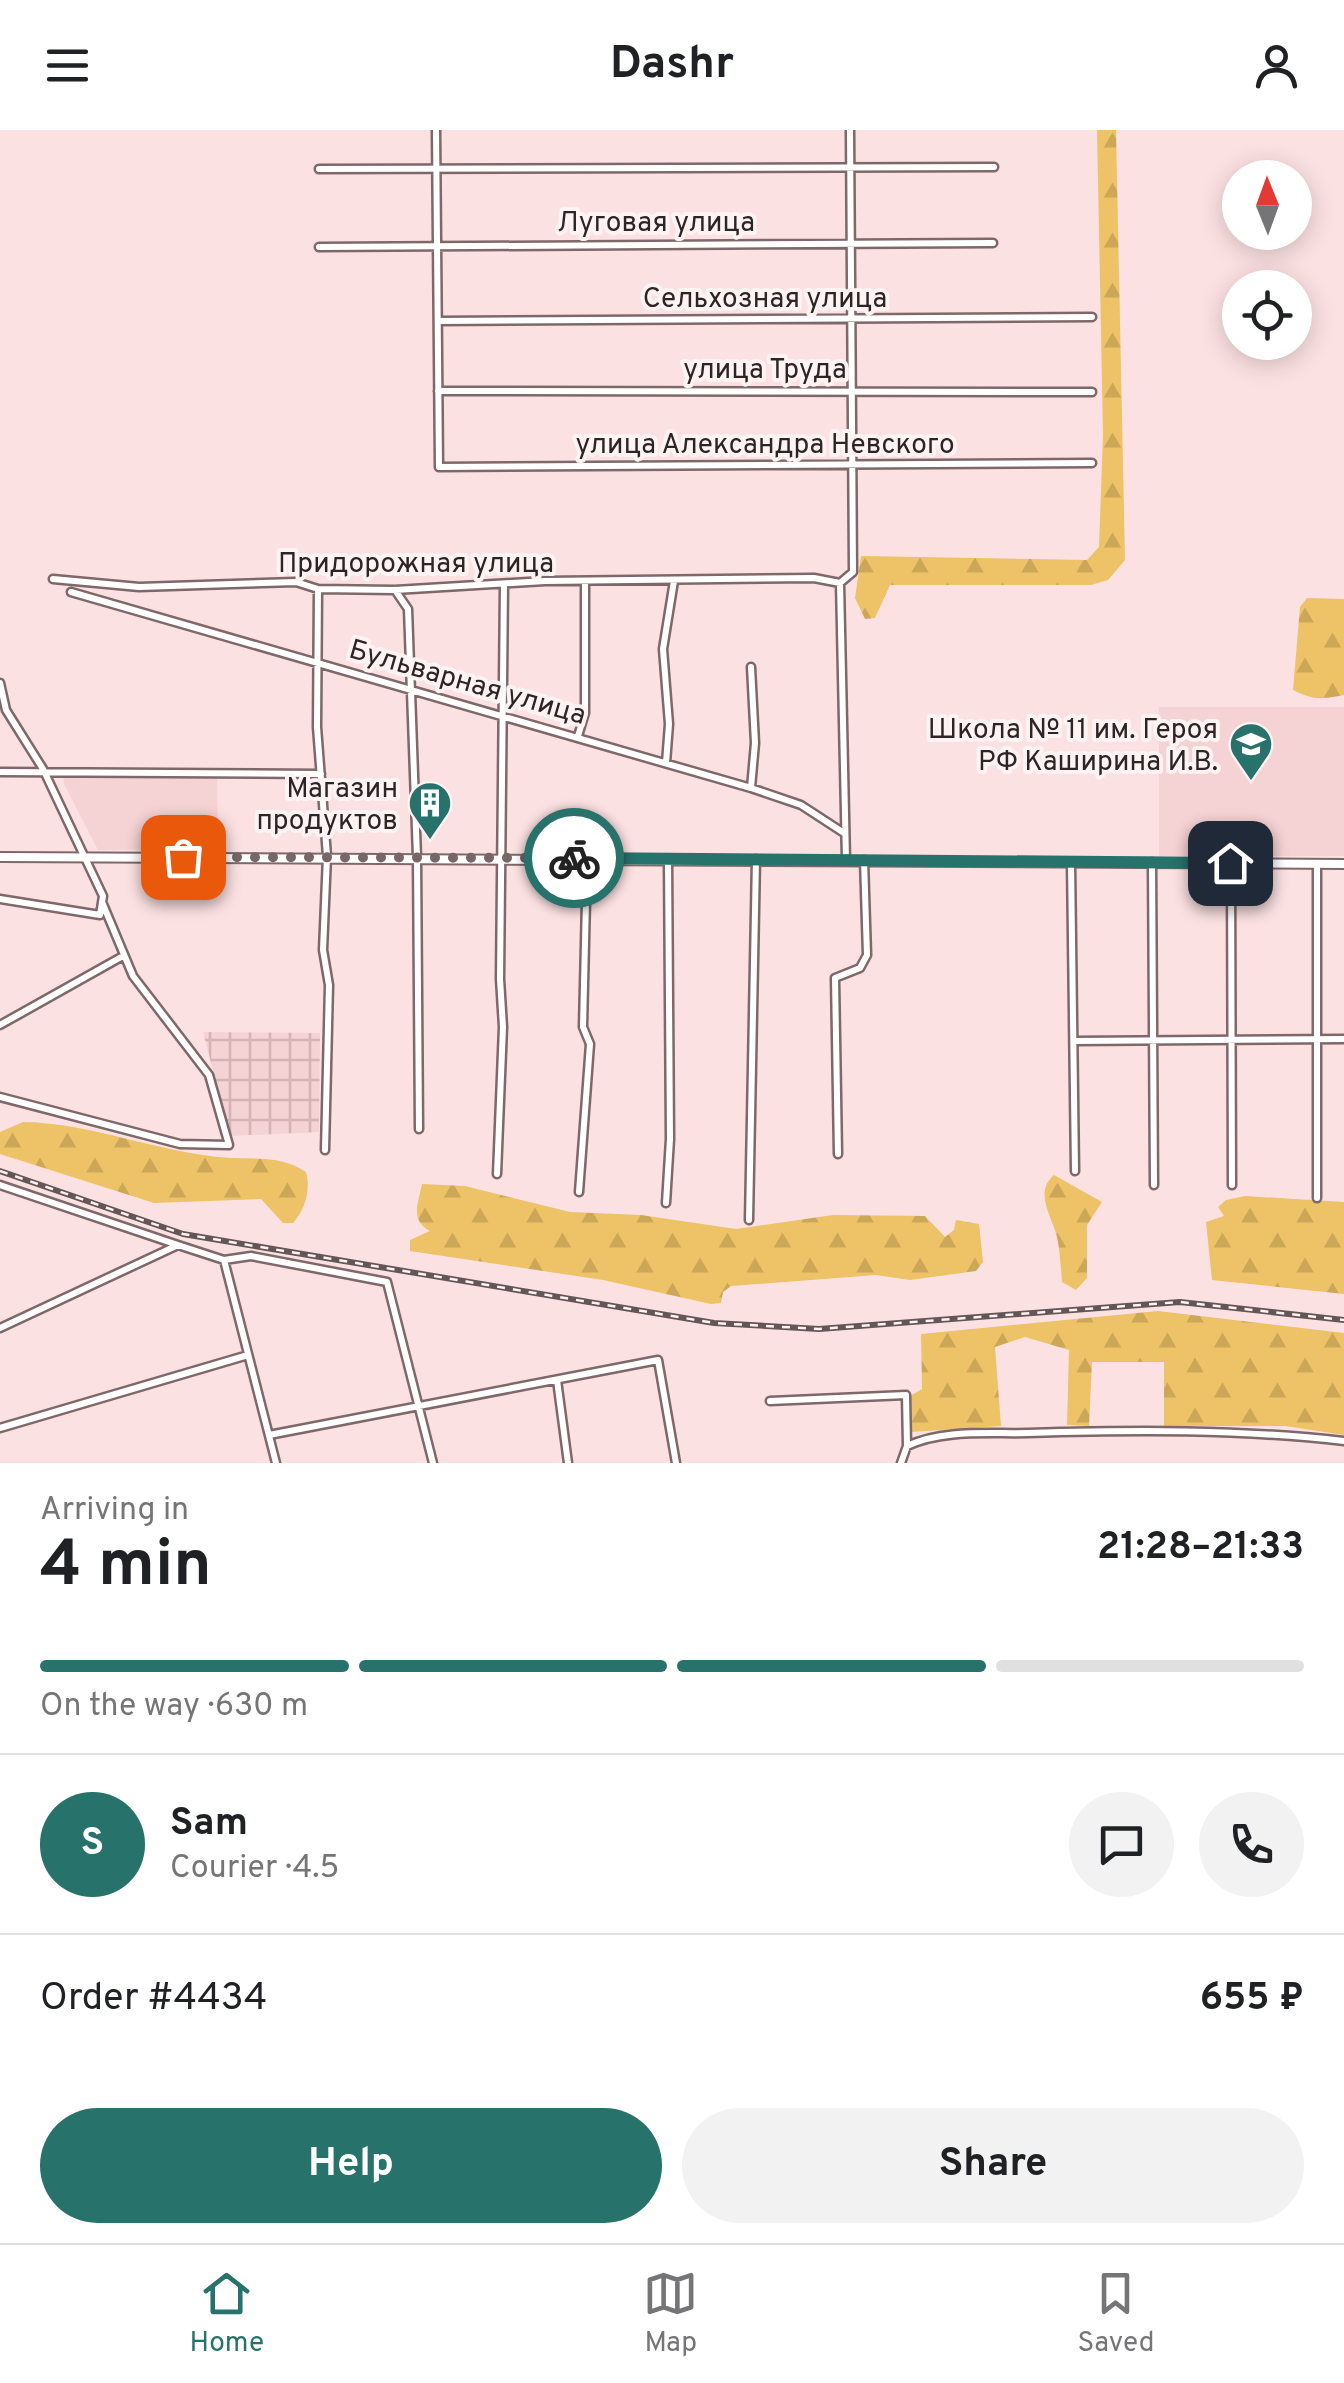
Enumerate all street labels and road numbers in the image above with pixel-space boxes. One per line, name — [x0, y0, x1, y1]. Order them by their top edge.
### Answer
street label: Луговая улица — [557, 206, 755, 242]
street label: Сельхозная улица — [643, 282, 887, 318]
street label: улица Труда — [683, 353, 847, 389]
street label: улица Александра Невского — [575, 428, 955, 464]
street label: Придорожная улица — [278, 547, 554, 583]
street label: Бульварная улица — [344, 633, 590, 735]

